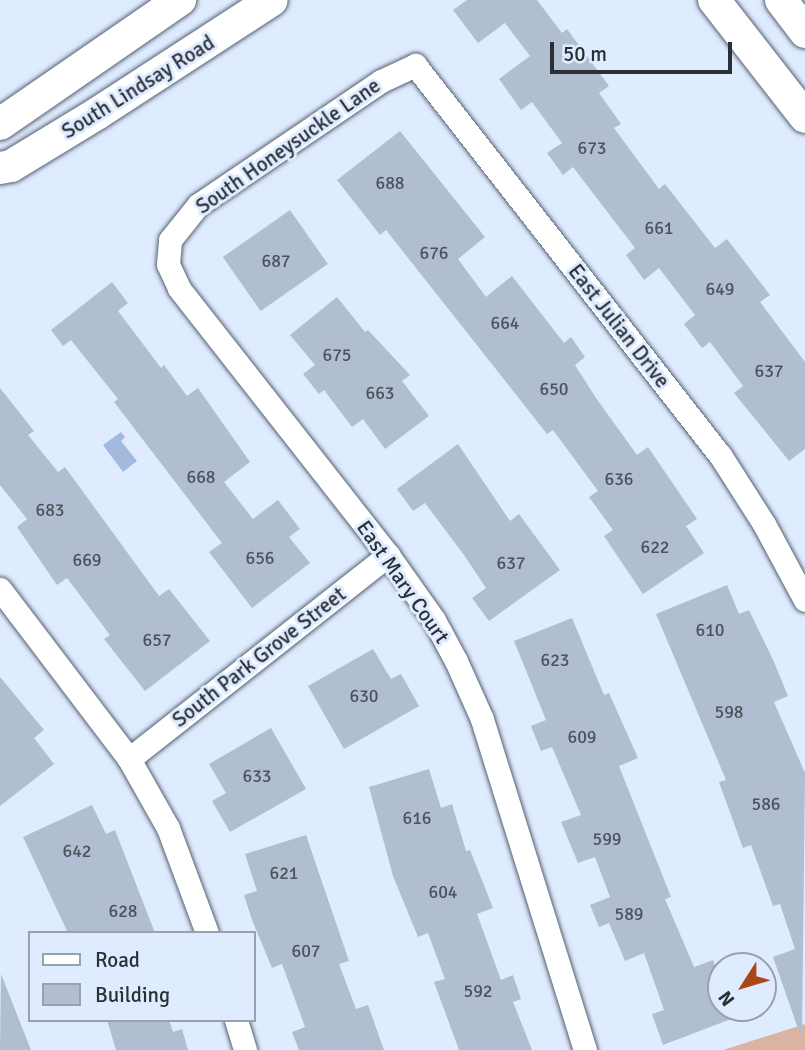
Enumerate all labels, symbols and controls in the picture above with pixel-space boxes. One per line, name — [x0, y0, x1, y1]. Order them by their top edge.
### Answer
scale bar — [553, 28, 735, 72]
street label: South Lindsay Road — [57, 30, 219, 144]
text: 50 m — [563, 41, 607, 67]
street label: South Honeysuckle Lane — [191, 73, 385, 219]
house number: 673 — [577, 137, 607, 159]
house number: 688 — [375, 172, 405, 194]
house number: 661 — [644, 217, 674, 239]
house number: 676 — [419, 242, 449, 264]
house number: 687 — [261, 250, 291, 272]
street label: East Julian Drive — [563, 259, 675, 393]
house number: 649 — [705, 278, 735, 300]
house number: 664 — [490, 312, 520, 334]
house number: 675 — [322, 344, 352, 366]
house number: 637 — [754, 360, 784, 382]
house number: 650 — [539, 378, 569, 400]
house number: 663 — [365, 382, 395, 404]
house number: 668 — [186, 466, 216, 488]
house number: 636 — [604, 468, 634, 490]
house number: 683 — [35, 499, 65, 521]
street label: East Mary Court — [351, 516, 455, 648]
house number: 622 — [640, 536, 670, 558]
house number: 656 — [245, 547, 275, 569]
house number: 669 — [72, 549, 102, 571]
house number: 637 — [496, 552, 526, 574]
street label: South Park Grove Street — [167, 581, 351, 733]
house number: 610 — [695, 619, 725, 641]
house number: 657 — [142, 629, 172, 651]
house number: 623 — [540, 649, 570, 671]
house number: 630 — [349, 685, 379, 707]
house number: 598 — [714, 701, 744, 723]
house number: 609 — [567, 726, 597, 748]
house number: 633 — [242, 765, 272, 787]
house number: 586 — [751, 793, 781, 815]
house number: 616 — [402, 807, 432, 829]
house number: 599 — [592, 828, 622, 850]
house number: 642 — [62, 840, 92, 862]
house number: 621 — [269, 862, 299, 884]
house number: 604 — [428, 881, 458, 903]
house number: 628 — [108, 900, 138, 922]
house number: 589 — [614, 903, 644, 925]
legend — [28, 931, 256, 1022]
house number: 607 — [291, 940, 321, 962]
text: Road — [95, 947, 140, 973]
north arrow — [707, 952, 777, 1022]
house number: 592 — [463, 980, 493, 1002]
text: Building — [95, 982, 170, 1008]
text: N — [713, 986, 740, 1011]

